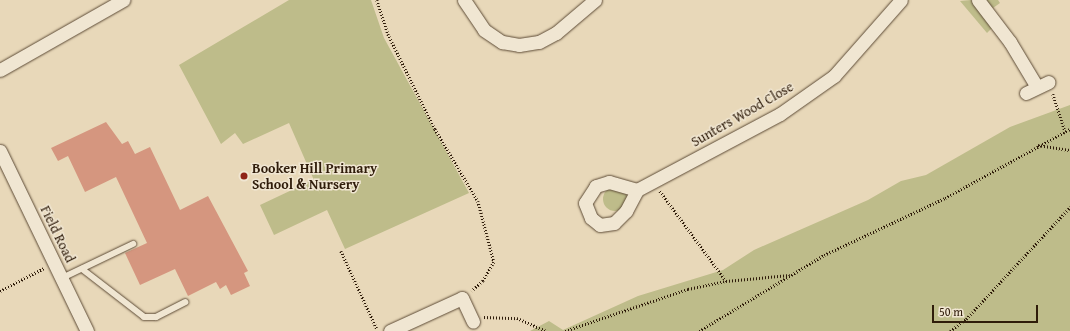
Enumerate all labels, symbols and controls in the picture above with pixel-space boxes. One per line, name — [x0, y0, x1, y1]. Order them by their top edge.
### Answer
street label: Sunters Wood Close — [688, 78, 796, 150]
place label: Booker Hill Primary School & Nursery — [252, 160, 377, 192]
marker: Booker Hill Primary School & Nursery — [239, 171, 249, 181]
street label: Field Road — [37, 203, 79, 265]
scale bar — [934, 297, 1040, 323]
text: 50 m — [939, 303, 963, 320]

